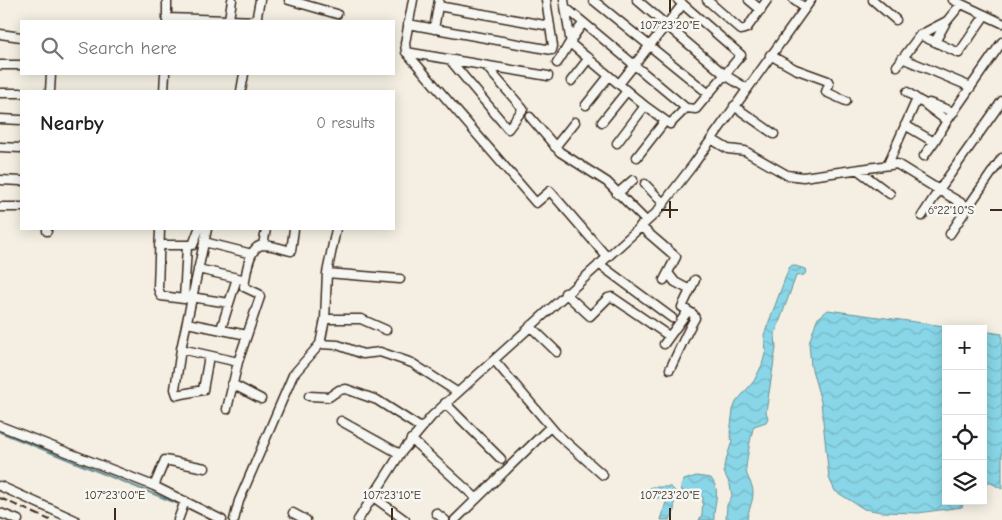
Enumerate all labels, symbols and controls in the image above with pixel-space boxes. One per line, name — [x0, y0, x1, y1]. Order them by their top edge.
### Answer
text: 107°23'20"E — [640, 18, 700, 32]
search box — [20, 20, 395, 75]
icon: search — [38, 34, 66, 62]
text: Search here — [78, 37, 177, 59]
text: Nearby — [40, 111, 104, 135]
text: 0 results — [316, 114, 375, 132]
text: 6°22'10"S — [928, 203, 975, 217]
map controls — [942, 325, 987, 505]
button: + — [942, 325, 987, 370]
button: − — [942, 370, 987, 415]
button: locate — [942, 415, 987, 460]
button: layers — [942, 460, 987, 505]
text: 107°23'00"E — [85, 488, 145, 502]
text: 107°23'10"E — [363, 488, 421, 502]
text: 107°23'20"E — [640, 488, 700, 502]

